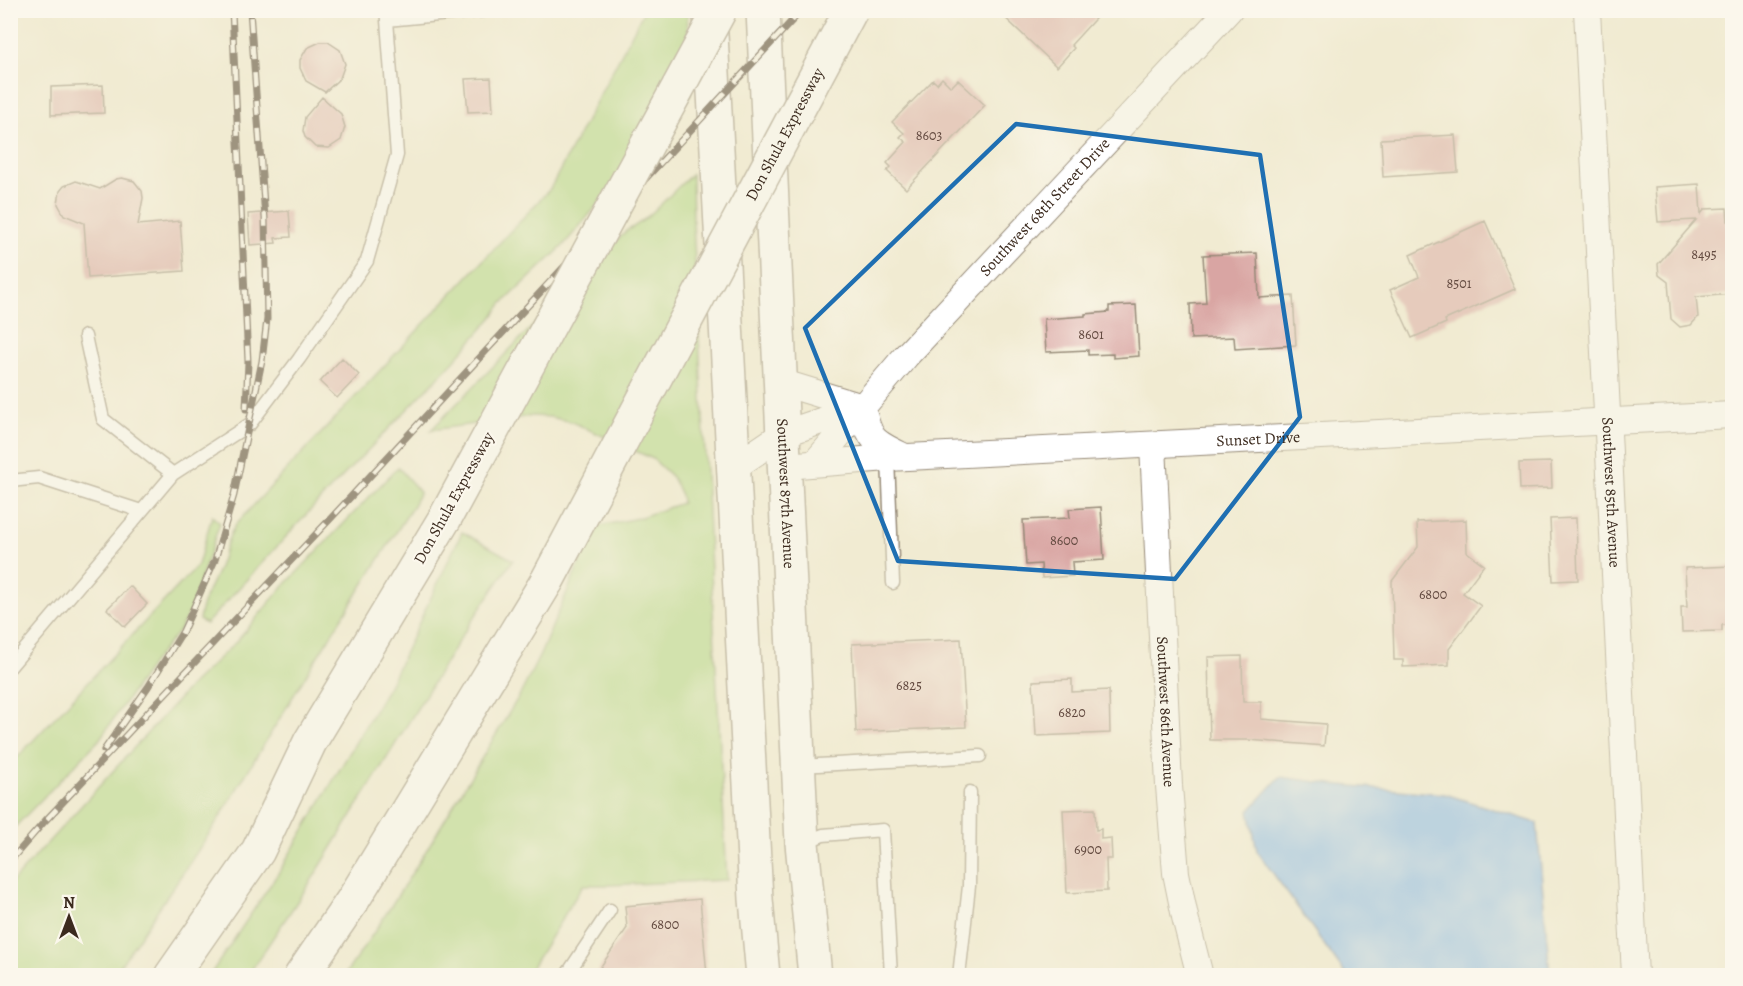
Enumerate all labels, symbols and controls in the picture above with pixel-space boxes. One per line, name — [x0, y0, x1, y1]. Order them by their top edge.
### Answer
street label: Don Shula Expressway — [740, 63, 830, 205]
house number: 8603 — [916, 126, 942, 145]
street label: Southwest 68th Street Drive — [975, 133, 1115, 281]
house number: 8495 — [1691, 245, 1717, 264]
house number: 8501 — [1446, 274, 1472, 293]
house number: 8601 — [1078, 325, 1104, 344]
street label: Southwest 85th Avenue — [1596, 417, 1626, 568]
street label: Southwest 87th Avenue — [771, 418, 800, 569]
street label: Sunset Drive — [1216, 426, 1301, 452]
street label: Don Shula Expressway — [408, 427, 500, 568]
house number: 8600 — [1050, 531, 1078, 550]
house number: 6800 — [1419, 585, 1447, 604]
street label: Southwest 86th Avenue — [1151, 636, 1180, 788]
house number: 6825 — [896, 676, 922, 695]
house number: 6820 — [1058, 703, 1086, 722]
house number: 6900 — [1074, 840, 1102, 859]
north arrow — [39, 887, 99, 947]
text: N — [63, 892, 75, 914]
house number: 6800 — [651, 915, 679, 934]

